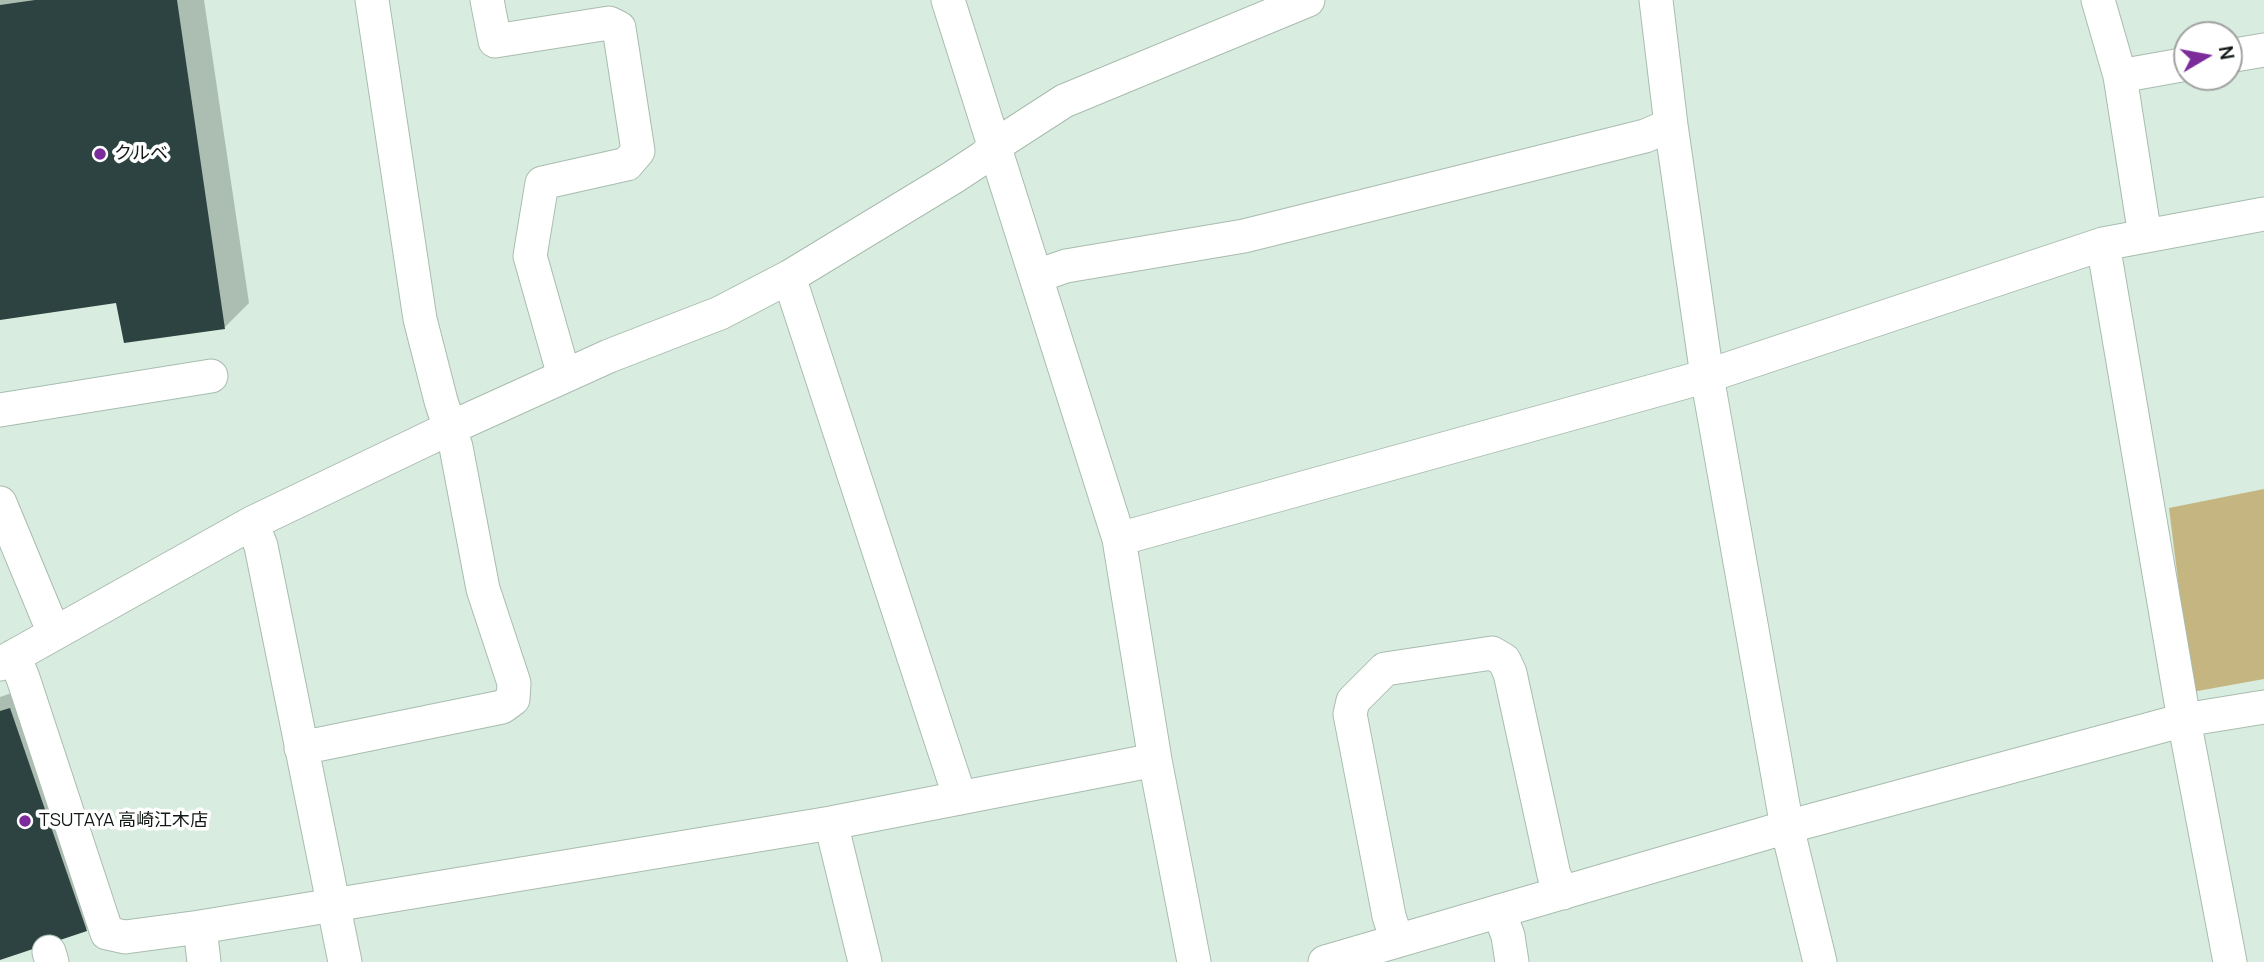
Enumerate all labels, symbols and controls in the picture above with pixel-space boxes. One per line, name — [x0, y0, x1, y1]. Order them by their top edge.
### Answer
north arrow — [2173, 21, 2243, 91]
text: N — [2213, 44, 2241, 62]
place label: クルベ — [114, 143, 168, 165]
marker: クルベ — [92, 146, 108, 162]
place label: TSUTAYA 高崎江木店 — [39, 810, 208, 832]
marker: TSUTAYA 高崎江木店 — [17, 813, 33, 829]

